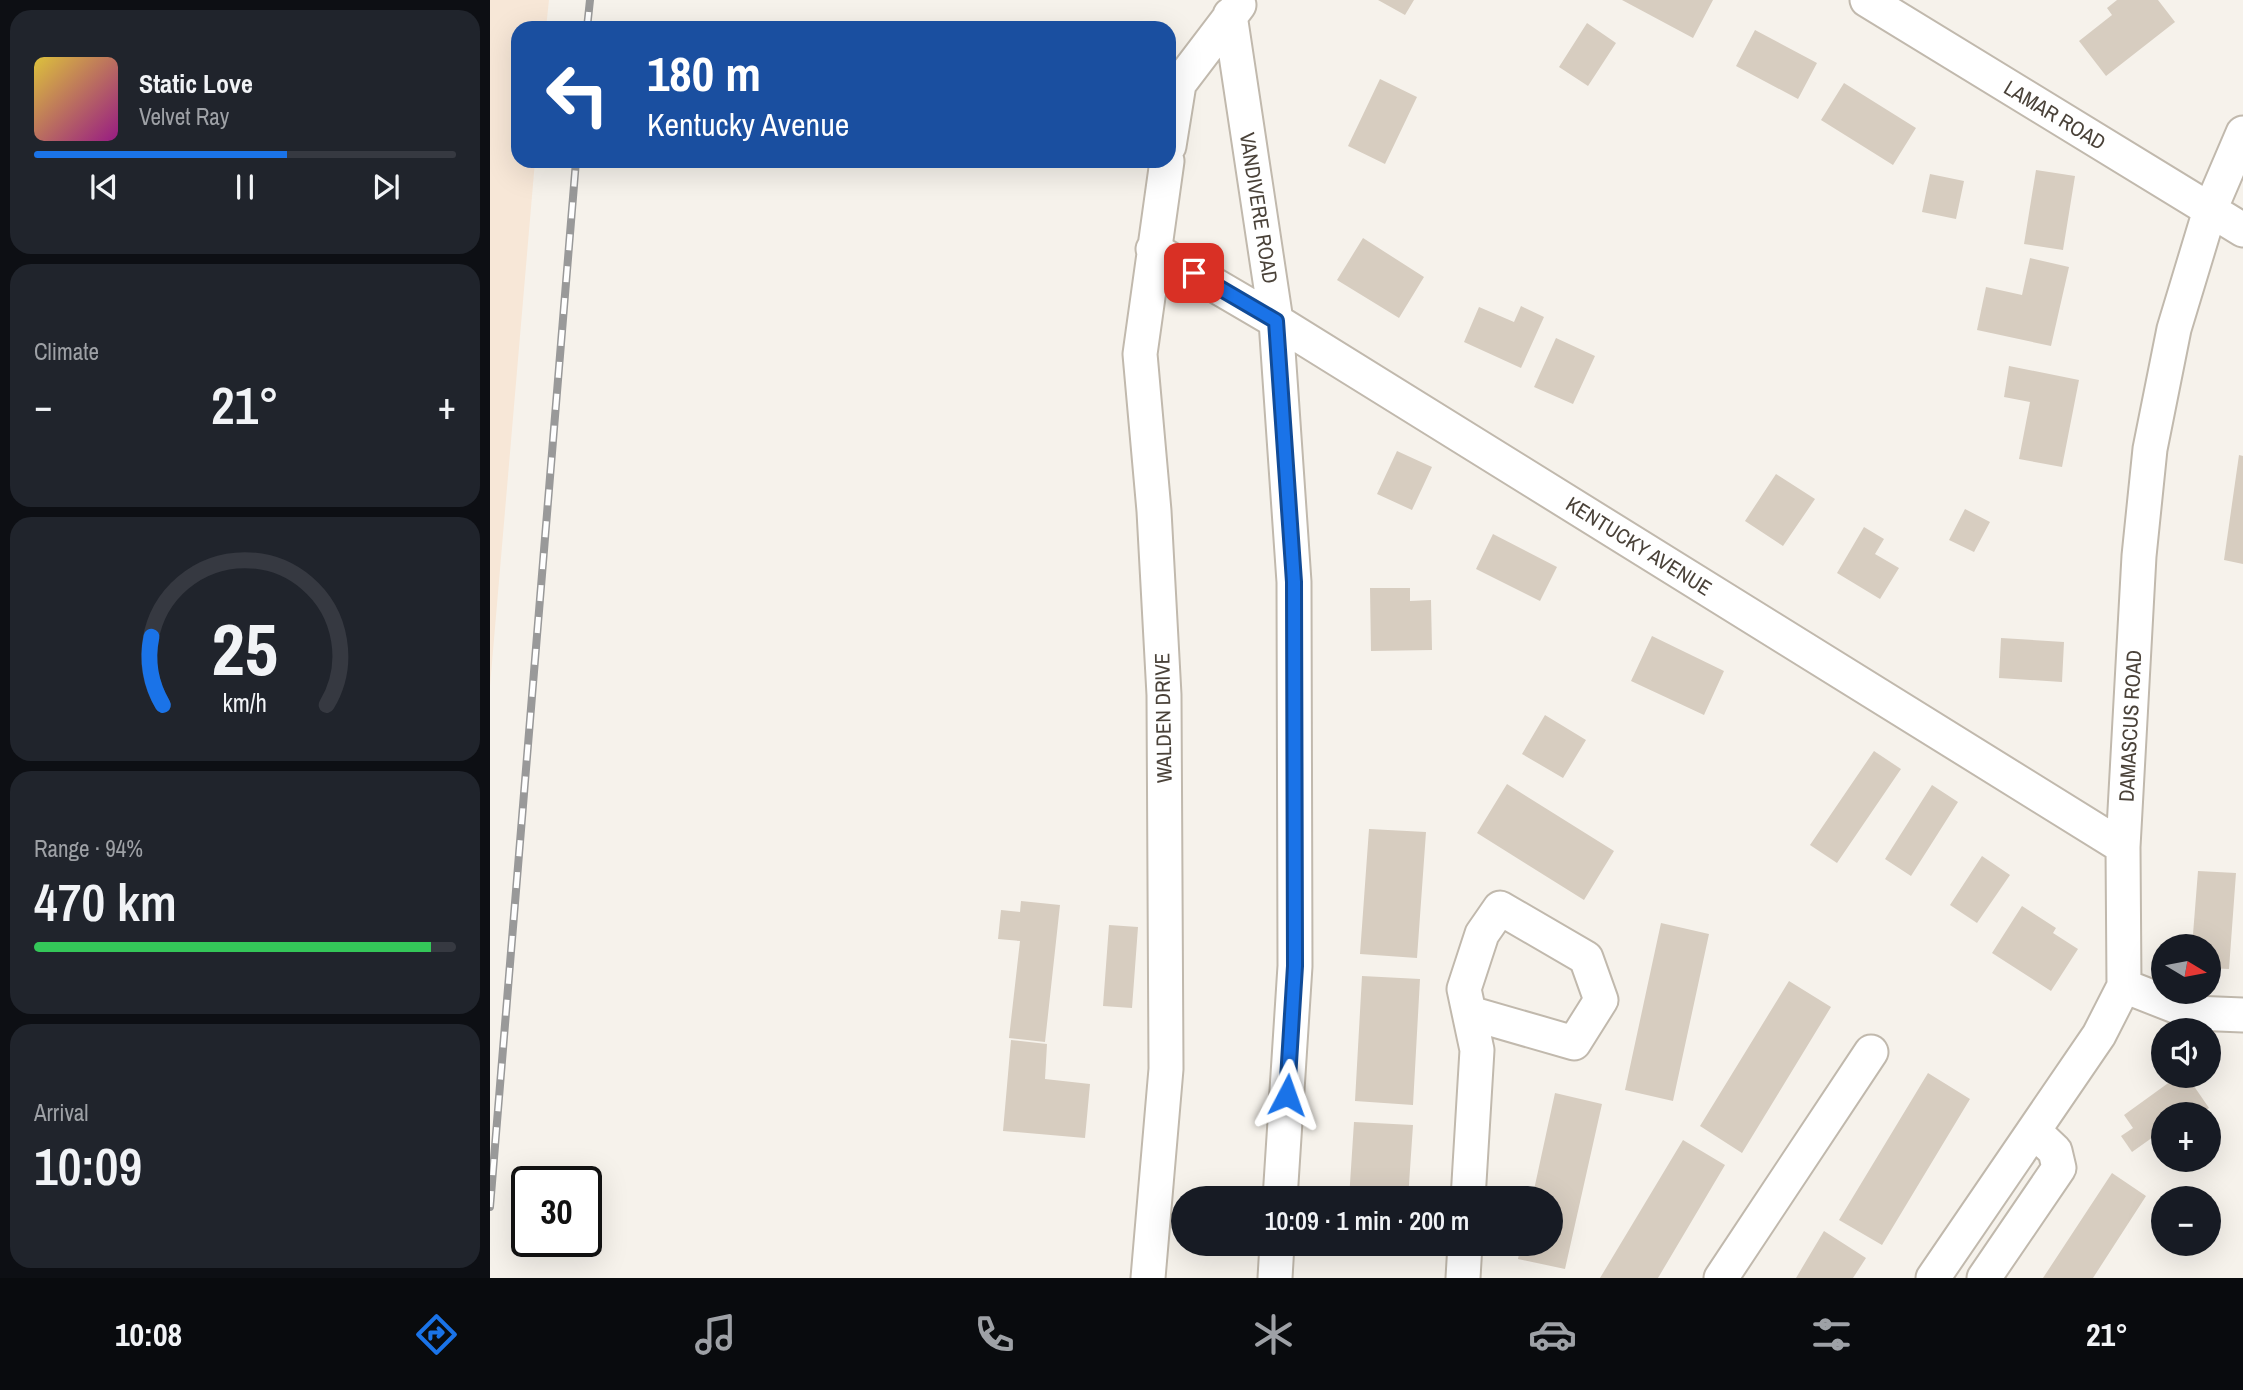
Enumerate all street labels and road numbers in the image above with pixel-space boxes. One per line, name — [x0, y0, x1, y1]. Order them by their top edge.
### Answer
street label: LAMAR ROAD — [1999, 73, 2111, 157]
street label: VANDIVERE ROAD — [1233, 130, 1285, 286]
street label: KENTUCKY AVENUE — [1561, 489, 1717, 603]
street label: DAMASCUS ROAD — [2112, 649, 2148, 803]
street label: WALDEN DRIVE — [1147, 653, 1179, 783]

